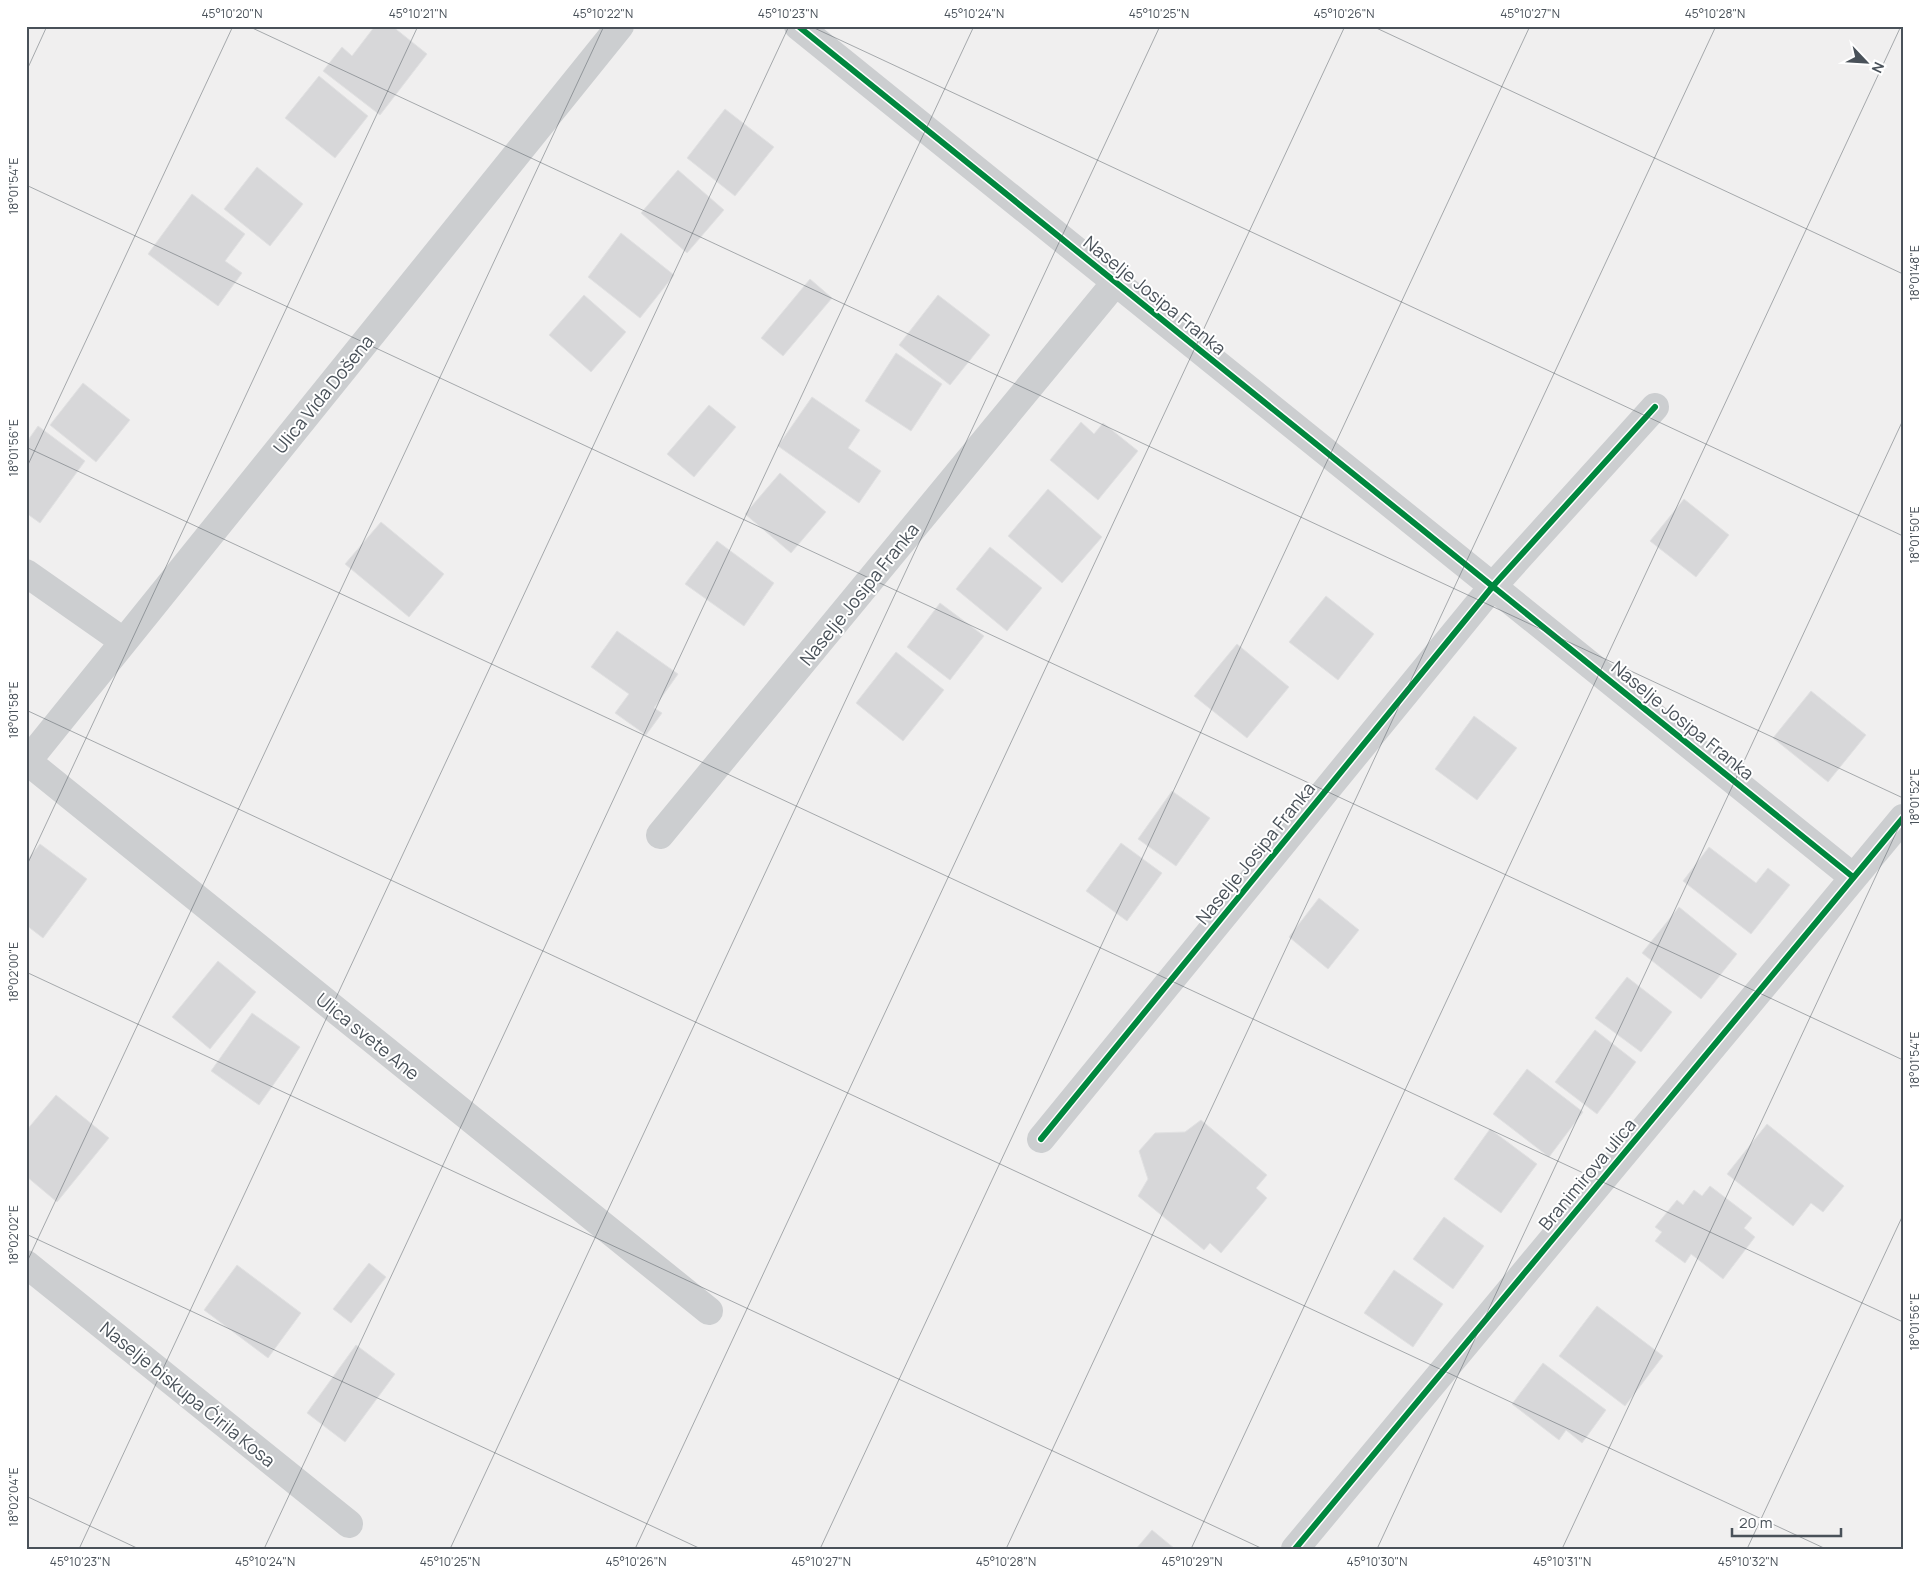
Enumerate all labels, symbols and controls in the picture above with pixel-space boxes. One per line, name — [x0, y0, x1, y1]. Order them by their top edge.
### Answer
text: 45°10'20"N — [201, 5, 263, 22]
text: 45°10'21"N — [389, 5, 447, 22]
text: 45°10'22"N — [573, 5, 633, 22]
text: 45°10'23"N — [758, 5, 818, 22]
text: 45°10'24"N — [944, 5, 1004, 22]
text: 45°10'25"N — [1129, 5, 1189, 22]
text: 45°10'26"N — [1313, 5, 1375, 22]
text: 45°10'27"N — [1500, 5, 1560, 22]
text: 45°10'28"N — [1685, 5, 1745, 22]
north arrow — [1842, 38, 1892, 88]
text: N — [1867, 59, 1889, 76]
text: 18°01'54"E — [5, 157, 22, 214]
street label: Naselje Josipa Franka — [1079, 230, 1231, 360]
text: 18°01'48"E — [1906, 245, 1923, 301]
street label: Ulica Vida Došena — [268, 329, 378, 459]
text: 18°01'56"E — [5, 419, 22, 477]
text: 18°01'50"E — [1906, 506, 1923, 564]
street label: Naselje Josipa Franka — [794, 518, 924, 670]
street label: Naselje Josipa Franka — [1607, 655, 1759, 785]
text: 18°01'58"E — [5, 681, 22, 739]
text: 18°01'52"E — [1906, 769, 1923, 825]
street label: Naselje Josipa Franka — [1190, 777, 1320, 929]
text: 18°02'00"E — [5, 942, 22, 1002]
street label: Ulica svete Ane — [311, 987, 425, 1085]
text: 18°01'54"E — [1906, 1031, 1923, 1088]
street label: Branimirova ulica — [1533, 1113, 1641, 1235]
text: 18°02'02"E — [5, 1205, 22, 1265]
text: 18°01'56"E — [1906, 1293, 1923, 1351]
street label: Naselje biskupa Ćirila Kosa — [95, 1316, 281, 1472]
text: 18°02'04"E — [5, 1467, 22, 1527]
scale bar — [1732, 1505, 1840, 1537]
text: 20 m — [1739, 1512, 1772, 1533]
text: 45°10'23"N — [50, 1553, 110, 1570]
text: 45°10'24"N — [235, 1553, 295, 1570]
text: 45°10'25"N — [420, 1553, 480, 1570]
text: 45°10'26"N — [605, 1553, 667, 1570]
text: 45°10'27"N — [791, 1553, 851, 1570]
text: 45°10'28"N — [976, 1553, 1036, 1570]
text: 45°10'29"N — [1161, 1553, 1223, 1570]
text: 45°10'30"N — [1347, 1553, 1407, 1570]
text: 45°10'31"N — [1533, 1553, 1591, 1570]
text: 45°10'32"N — [1718, 1553, 1778, 1570]

